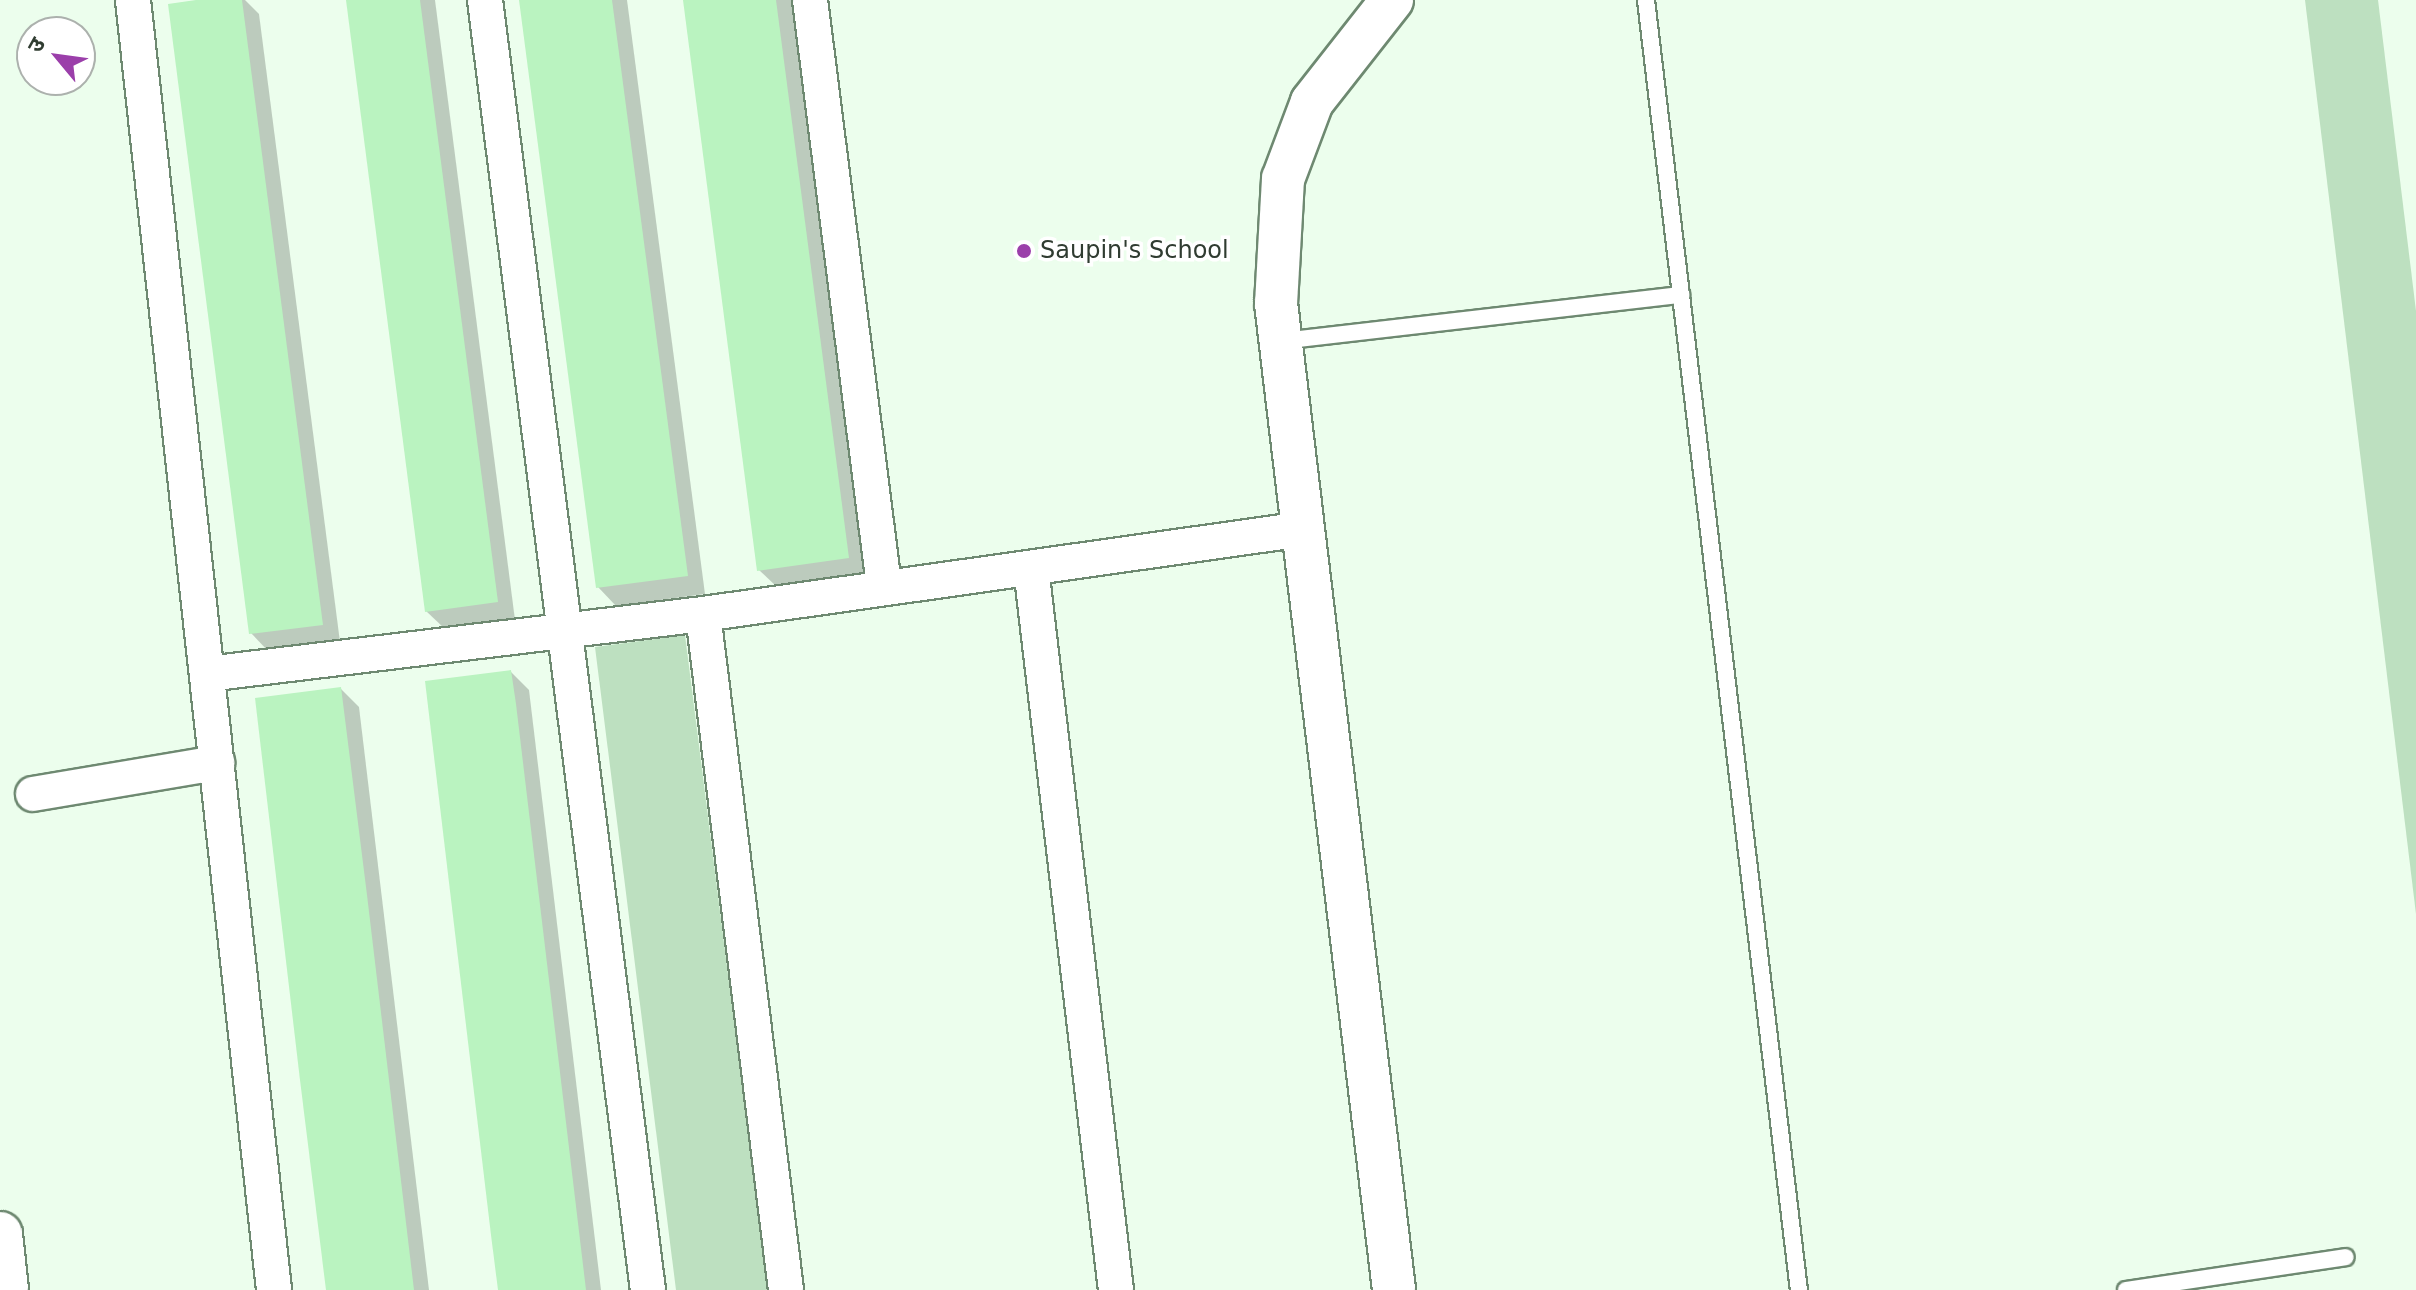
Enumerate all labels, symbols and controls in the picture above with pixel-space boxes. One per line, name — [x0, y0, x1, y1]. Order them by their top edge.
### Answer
north arrow — [16, 16, 96, 96]
text: उ — [22, 33, 50, 57]
place label: Saupin's School — [1040, 237, 1229, 265]
marker: Saupin's School — [1015, 242, 1033, 260]

